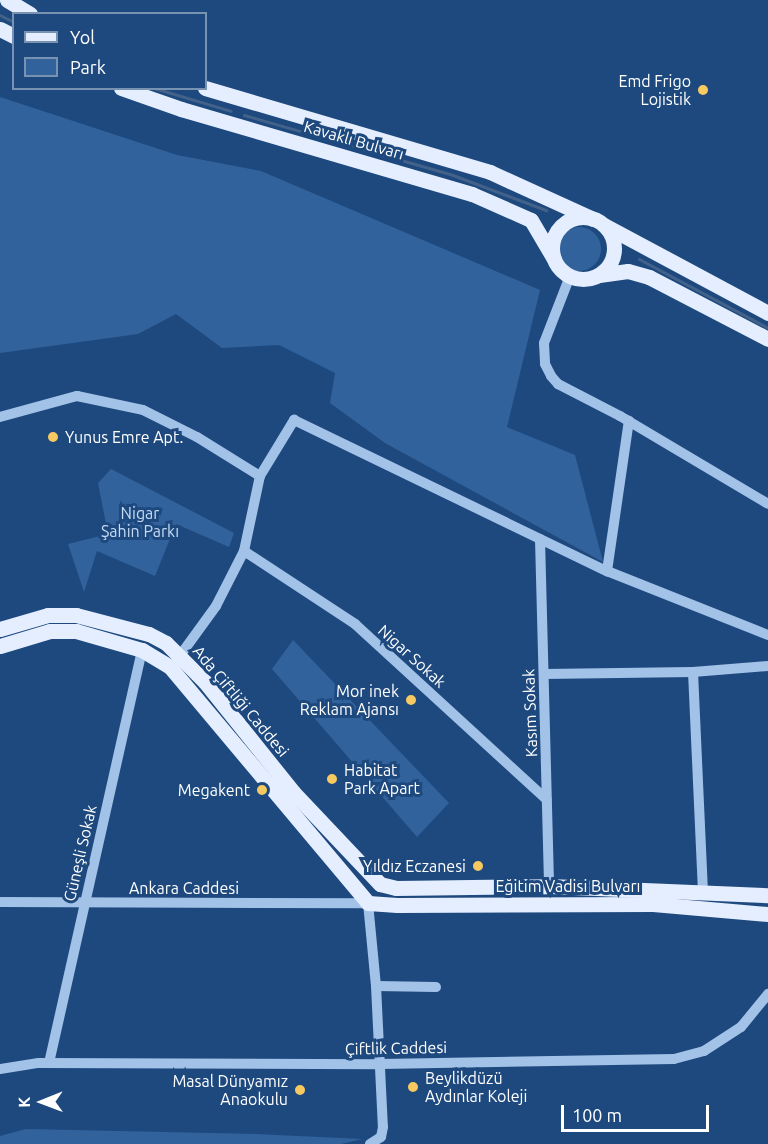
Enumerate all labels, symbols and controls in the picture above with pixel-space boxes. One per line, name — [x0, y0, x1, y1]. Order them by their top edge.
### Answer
legend — [12, 12, 207, 90]
text: Yol — [70, 27, 95, 47]
text: Park — [70, 57, 106, 77]
place label: Emd Frigo Lojistik — [619, 71, 691, 109]
marker: Emd Frigo Lojistik — [696, 83, 710, 97]
street label: Kavaklı Bulvarı — [302, 117, 406, 163]
place label: Yunus Emre Apt. — [65, 427, 183, 447]
marker: Yunus Emre Apt. — [46, 430, 60, 444]
park label: Nigar Şahin Parkı — [101, 503, 179, 541]
street label: Nigar Sokak — [374, 621, 450, 691]
street label: Ada Çiftliği Caddesi — [189, 642, 293, 760]
street label: Kasım Sokak — [519, 669, 541, 757]
place label: Mor inek Reklam Ajansı — [300, 681, 399, 719]
marker: Mor inek Reklam Ajansı — [404, 693, 418, 707]
place label: Habitat Park Apart — [344, 760, 420, 798]
marker: Habitat Park Apart — [325, 772, 339, 786]
place label: Megakent — [178, 780, 250, 800]
marker: Megakent — [255, 783, 269, 797]
street label: Güneşli Sokak — [60, 803, 100, 903]
place label: Yıldız Eczanesi — [363, 856, 466, 876]
marker: Yıldız Eczanesi — [471, 859, 485, 873]
street label: Eğitim Vadisi Bulvarı — [496, 876, 640, 896]
street label: Ankara Caddesi — [129, 878, 239, 898]
street label: Çiftlik Caddesi — [345, 1038, 447, 1058]
place label: Beylikdüzü Aydınlar Koleji — [425, 1068, 527, 1106]
place label: Masal Dünyamız Anaokulu — [172, 1071, 288, 1109]
north arrow — [12, 1072, 72, 1132]
marker: Beylikdüzü Aydınlar Koleji — [406, 1080, 420, 1094]
marker: Masal Dünyamız Anaokulu — [293, 1083, 307, 1097]
scale bar — [564, 1093, 712, 1131]
text: K — [15, 1097, 33, 1108]
text: 100 m — [572, 1105, 622, 1125]

